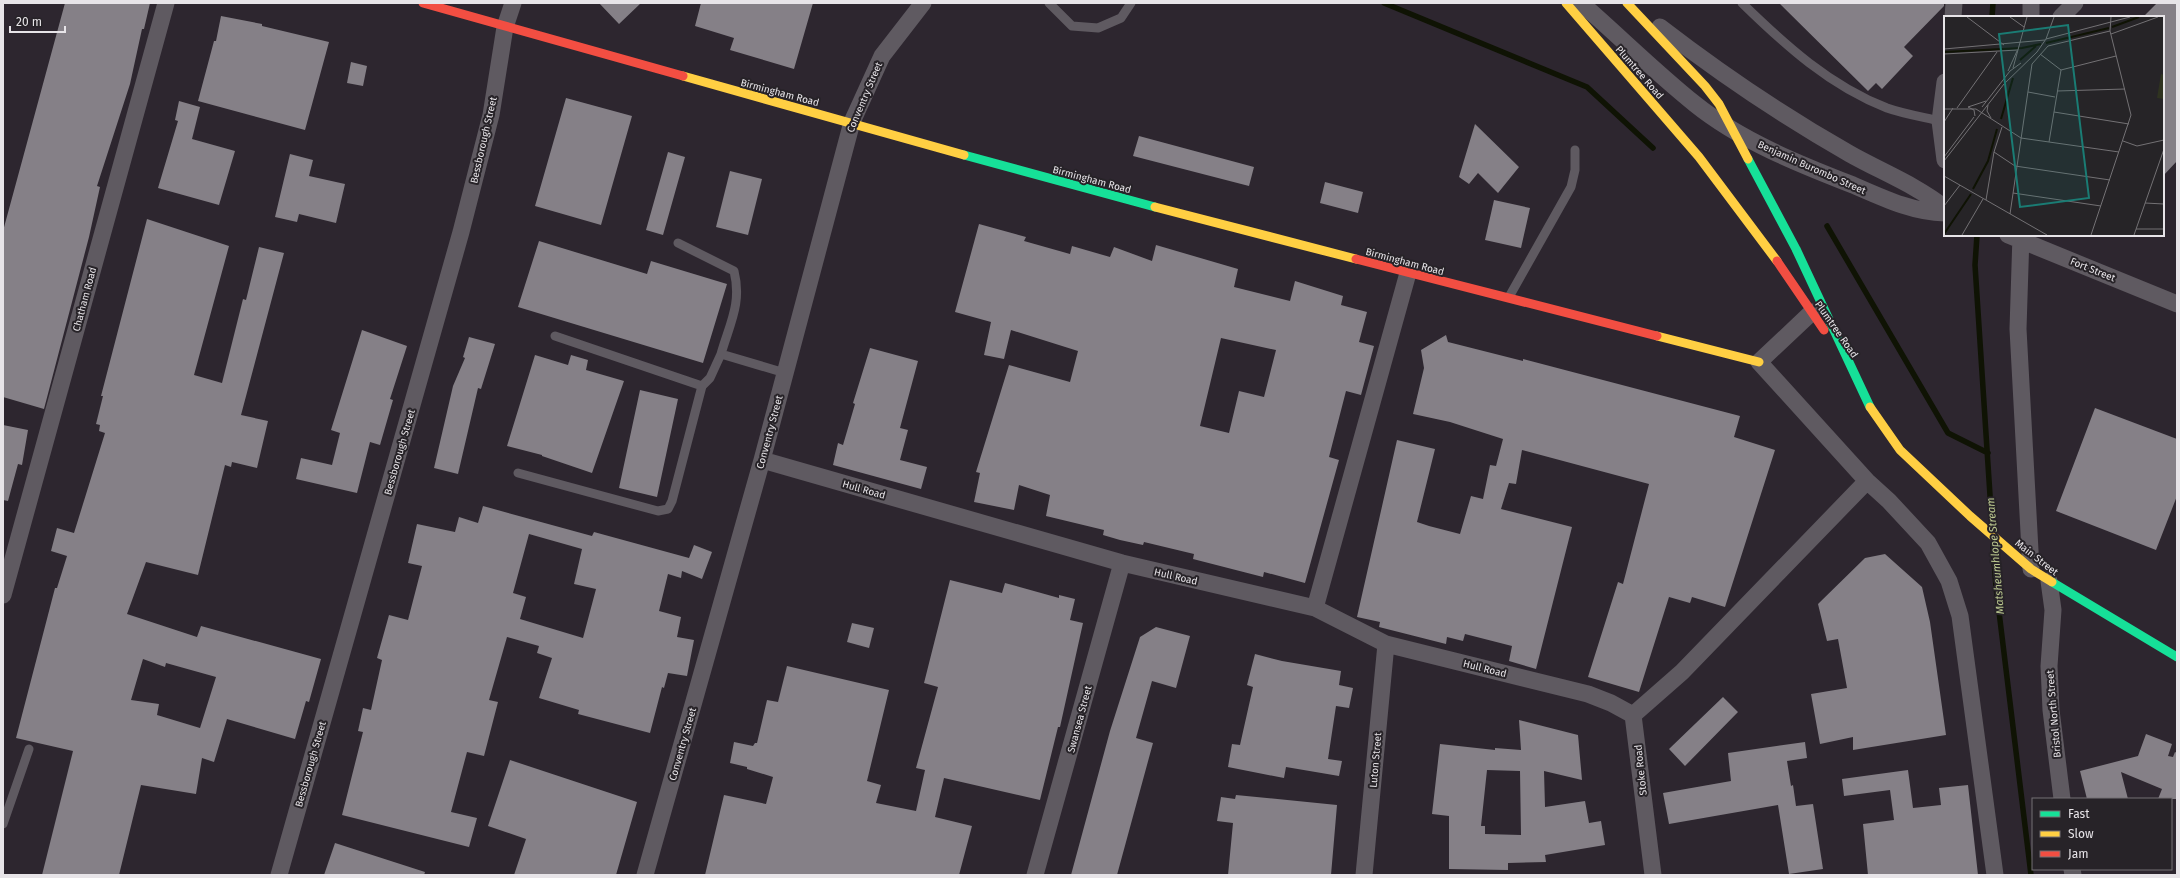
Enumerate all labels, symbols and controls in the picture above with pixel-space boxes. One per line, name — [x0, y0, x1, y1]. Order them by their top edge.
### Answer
scale bar — [10, 8, 65, 34]
text: 20 m — [16, 15, 42, 29]
inset map — [1944, 16, 2164, 236]
street label: Plumtree Road — [1613, 44, 1666, 102]
street label: Conventry Street — [845, 60, 885, 134]
street label: Birmingham Road — [739, 77, 820, 109]
street label: Bessborough Street — [468, 95, 500, 185]
street label: Benjamin Burombo Street — [1756, 139, 1868, 197]
street label: Birmingham Road — [1051, 164, 1132, 196]
street label: Birmingham Road — [1364, 246, 1445, 278]
street label: Fort Street — [2068, 255, 2117, 285]
street label: Chatham Road — [71, 266, 99, 333]
street label: Plumtree Road — [1812, 299, 1860, 360]
street label: Conventry Street — [754, 394, 786, 470]
street label: Bessborough Street — [382, 408, 418, 497]
street label: Hull Road — [841, 478, 887, 502]
water label: Matsheumhlope Stream — [1984, 497, 2007, 615]
street label: Main Street — [2012, 537, 2061, 579]
street label: Hull Road — [1153, 566, 1199, 588]
street label: Hull Road — [1462, 658, 1508, 680]
street label: Bristol North Street — [2044, 669, 2064, 758]
street label: Swansea Street — [1065, 684, 1095, 754]
street label: Conventry Street — [667, 706, 699, 782]
street label: Bessborough Street — [293, 720, 329, 809]
street label: Luton Street — [1368, 731, 1384, 788]
street label: Stoke Road — [1632, 744, 1650, 796]
legend — [2032, 798, 2172, 870]
text: Fast — [2068, 807, 2090, 821]
text: Slow — [2068, 827, 2094, 841]
text: Jam — [2068, 847, 2088, 861]

